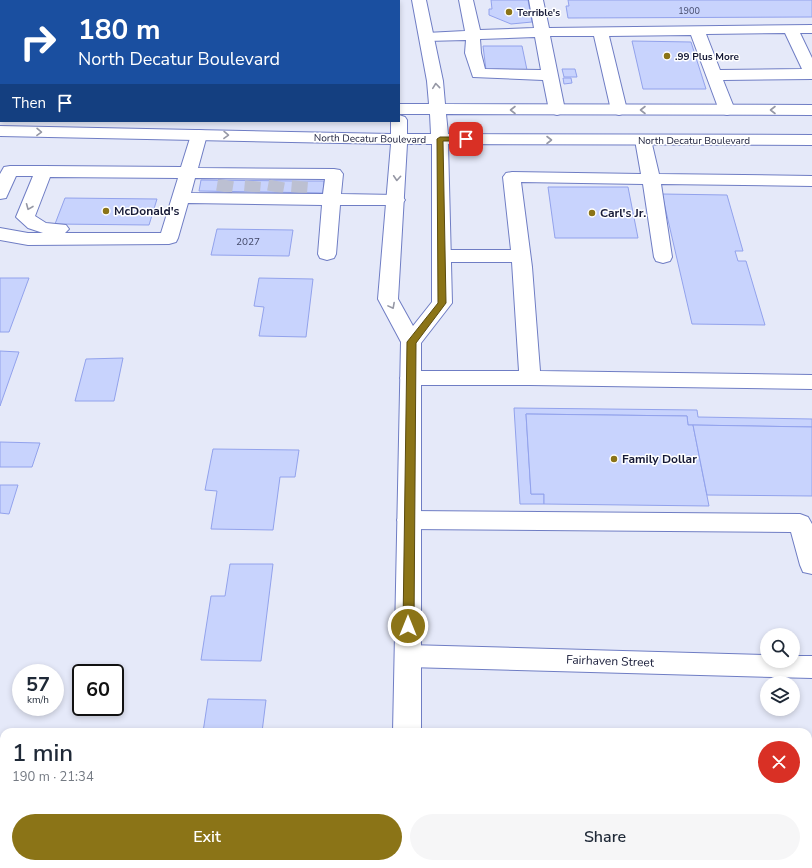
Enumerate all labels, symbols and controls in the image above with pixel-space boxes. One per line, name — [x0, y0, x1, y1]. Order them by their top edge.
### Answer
house number: 1900 — [678, 5, 700, 17]
place label: Terrible's — [517, 6, 560, 20]
marker: Terrible's — [504, 7, 514, 17]
text: 180 m — [78, 11, 161, 49]
icon: right — [12, 16, 64, 68]
text: North Decatur Boulevard — [78, 47, 280, 71]
place label: .99 Plus More — [675, 50, 740, 64]
marker: .99 Plus More — [662, 51, 672, 61]
one-way arrow — [432, 83, 441, 89]
icon: arrive — [54, 92, 76, 114]
text: Then — [12, 93, 46, 113]
one-way arrow — [510, 106, 516, 114]
one-way arrow — [640, 106, 646, 114]
one-way arrow — [770, 106, 776, 114]
pin — [449, 122, 483, 156]
one-way arrow — [36, 128, 42, 136]
icon: arrive — [455, 128, 477, 150]
one-way arrow — [223, 131, 229, 139]
street label: North Decatur Boulevard — [314, 131, 426, 147]
street label: North Decatur Boulevard — [638, 134, 750, 148]
one-way arrow — [546, 136, 552, 144]
one-way arrow — [393, 175, 402, 181]
place label: McDonald's — [114, 203, 180, 219]
one-way arrow — [26, 204, 34, 211]
place label: Carl's Jr. — [600, 205, 646, 221]
marker: McDonald's — [101, 206, 111, 216]
marker: Carl's Jr. — [587, 208, 597, 218]
house number: 2027 — [236, 235, 260, 249]
one-way arrow — [387, 302, 395, 310]
place label: Family Dollar — [622, 451, 697, 467]
marker: Family Dollar — [609, 454, 619, 464]
position arrow — [387, 605, 429, 647]
map controls — [760, 628, 800, 716]
button: search — [760, 628, 800, 668]
street label: Fairhaven Street — [566, 651, 655, 671]
speed limit sign: 60 — [72, 664, 124, 716]
text: 57 — [26, 671, 50, 698]
button: layers — [760, 676, 800, 716]
text: km/h — [27, 693, 49, 707]
text: 1 min — [12, 737, 73, 769]
button: close — [758, 741, 800, 783]
text: 190 m · 21:34 — [12, 768, 94, 786]
button: Exit — [12, 814, 402, 860]
button: Share — [410, 814, 800, 860]

